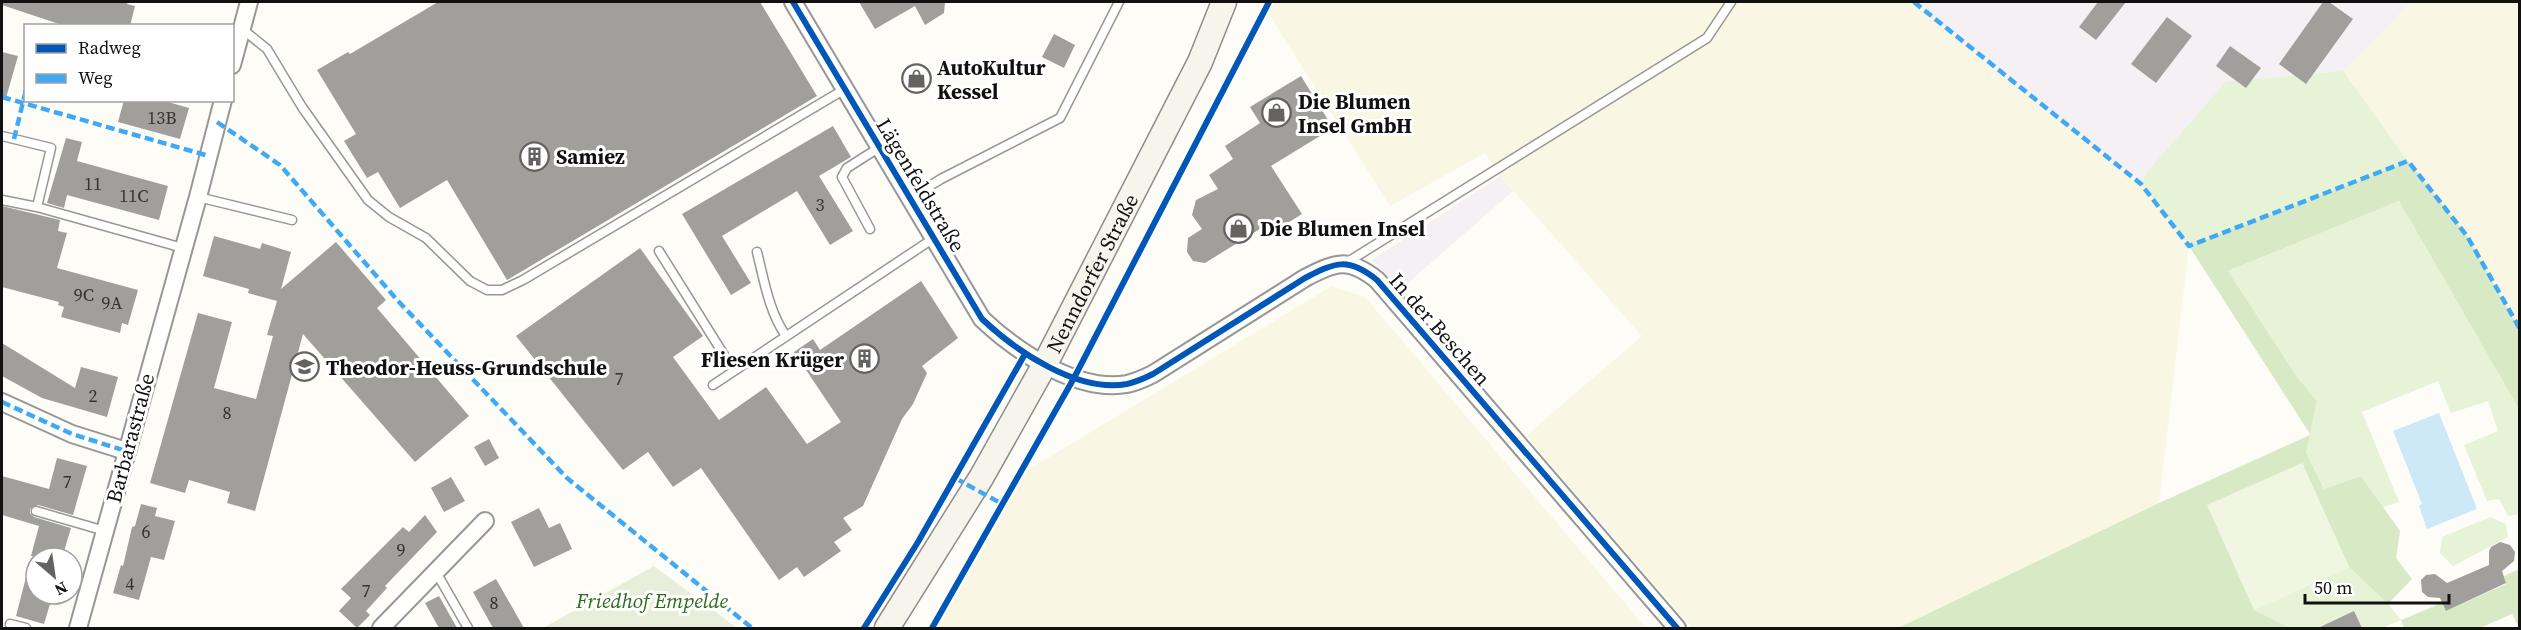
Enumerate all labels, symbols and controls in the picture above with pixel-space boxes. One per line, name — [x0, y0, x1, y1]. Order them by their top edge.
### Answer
legend — [24, 24, 234, 102]
text: Radweg — [78, 35, 141, 60]
place label: AutoKultur Kessel — [937, 53, 1046, 106]
shop icon: AutoKultur Kessel — [900, 63, 932, 95]
text: Weg — [78, 65, 113, 90]
place label: Die Blumen Insel GmbH — [1298, 87, 1412, 140]
shop icon: Die Blumen Insel GmbH — [1261, 97, 1293, 129]
house number: 13B — [147, 105, 177, 130]
street label: Lägenfeldstraße — [870, 113, 972, 257]
building icon: Samiez — [519, 140, 551, 172]
place label: Samiez — [556, 142, 625, 171]
house number: 11 — [84, 171, 102, 196]
house number: 11C — [119, 183, 149, 208]
street label: Nenndorfer Straße — [1039, 188, 1145, 358]
house number: 3 — [816, 192, 825, 217]
shop icon: Die Blumen Insel — [1223, 212, 1255, 244]
place label: Die Blumen Insel — [1260, 214, 1425, 243]
street label: In der Beschen — [1383, 266, 1497, 392]
house number: 9C — [74, 282, 94, 307]
house number: 9A — [102, 290, 123, 315]
building icon: Fliesen Krüger — [849, 343, 881, 375]
place label: Fliesen Krüger — [701, 345, 844, 374]
school or university icon: Theodor-Heuss-Grundschule — [289, 351, 321, 383]
place label: Theodor-Heuss-Grundschule — [326, 353, 607, 382]
house number: 7 — [615, 366, 624, 391]
street label: Barbarastraße — [99, 370, 161, 506]
house number: 2 — [89, 383, 98, 408]
house number: 8 — [223, 400, 232, 425]
house number: 7 — [63, 469, 72, 494]
house number: 6 — [142, 519, 151, 544]
house number: 9 — [397, 537, 406, 562]
north arrow — [24, 546, 84, 606]
scale bar — [2305, 567, 2449, 605]
house number: 4 — [126, 571, 135, 596]
text: 50 m — [2314, 575, 2352, 600]
text: N — [51, 577, 72, 602]
house number: 7 — [362, 578, 371, 603]
park label: Friedhof Empelde — [575, 586, 728, 615]
house number: 8 — [490, 590, 499, 615]

